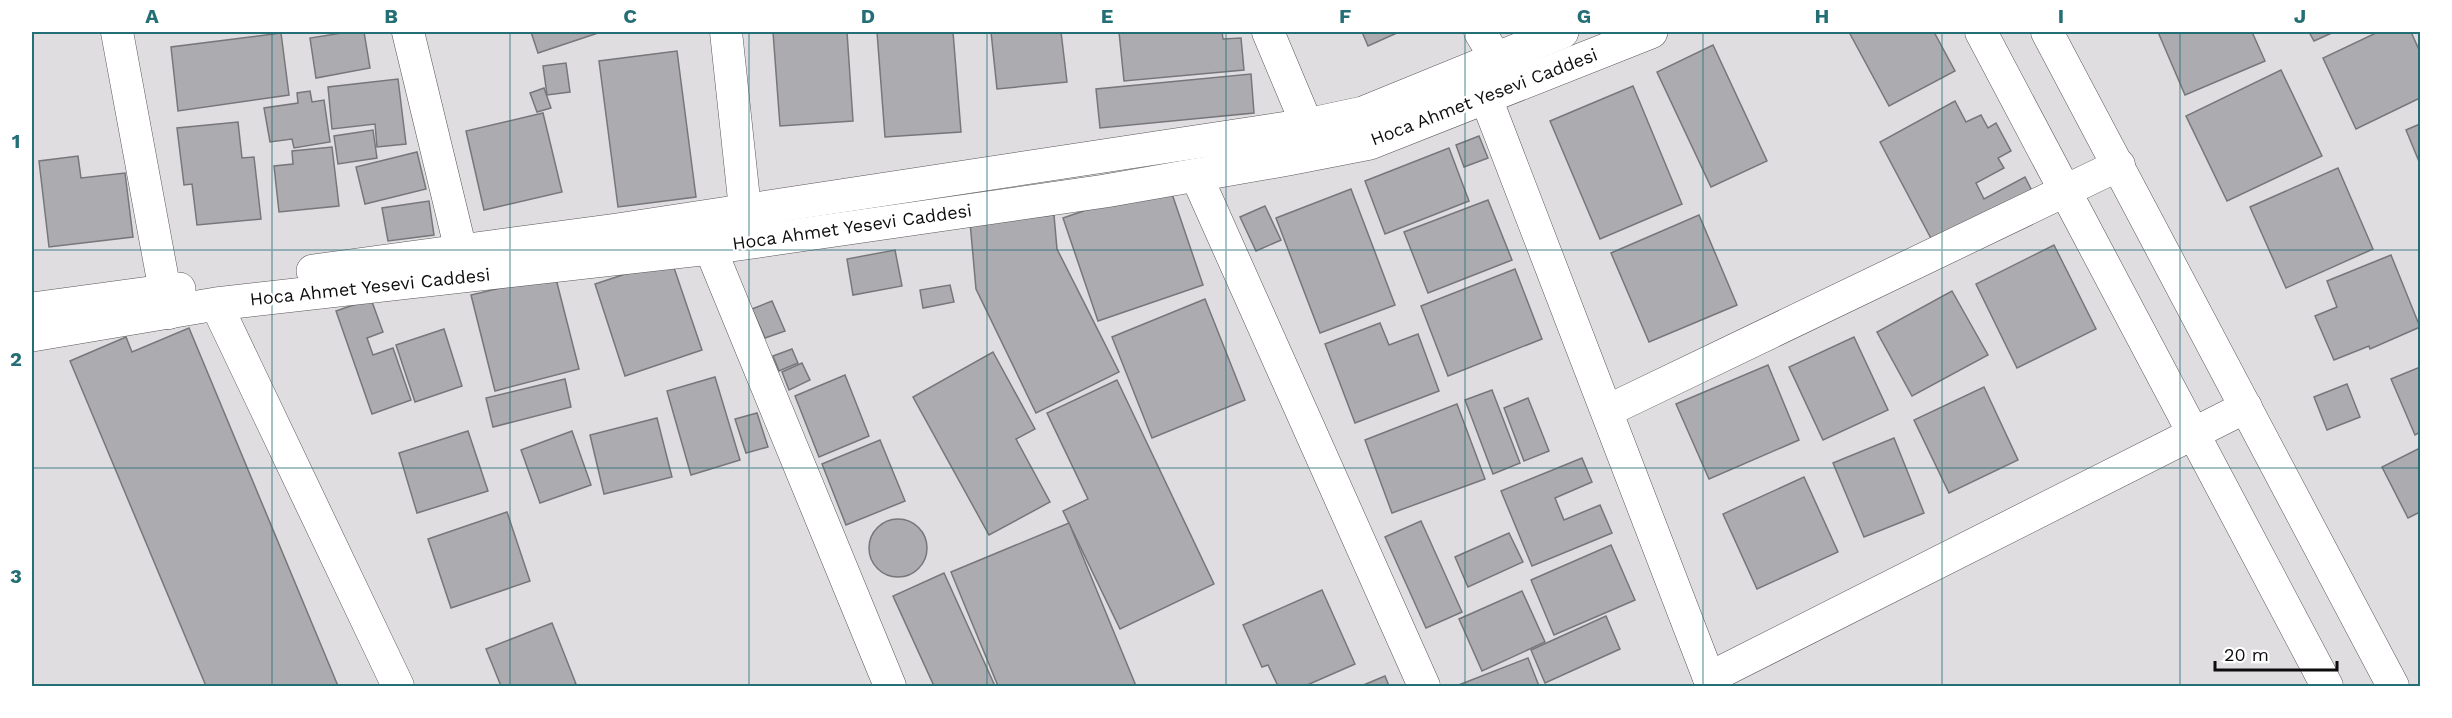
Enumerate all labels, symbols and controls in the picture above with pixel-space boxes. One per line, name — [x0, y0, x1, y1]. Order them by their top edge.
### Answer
text: A — [145, 4, 159, 28]
text: B — [384, 4, 398, 28]
text: C — [623, 4, 637, 28]
text: D — [861, 4, 875, 28]
text: E — [1101, 4, 1113, 28]
text: F — [1339, 4, 1351, 28]
text: G — [1577, 4, 1591, 28]
text: H — [1815, 4, 1829, 28]
text: I — [2058, 4, 2064, 28]
text: J — [2294, 4, 2306, 28]
street label: Hoca Ahmet Yesevi Caddesi — [1367, 43, 1600, 150]
text: 1 — [12, 129, 20, 153]
street label: Hoca Ahmet Yesevi Caddesi — [731, 199, 973, 254]
street label: Hoca Ahmet Yesevi Caddesi — [249, 263, 491, 310]
text: 2 — [10, 347, 22, 371]
text: 3 — [10, 564, 22, 588]
scale bar — [2215, 634, 2336, 672]
text: 20 m — [2224, 644, 2269, 665]

